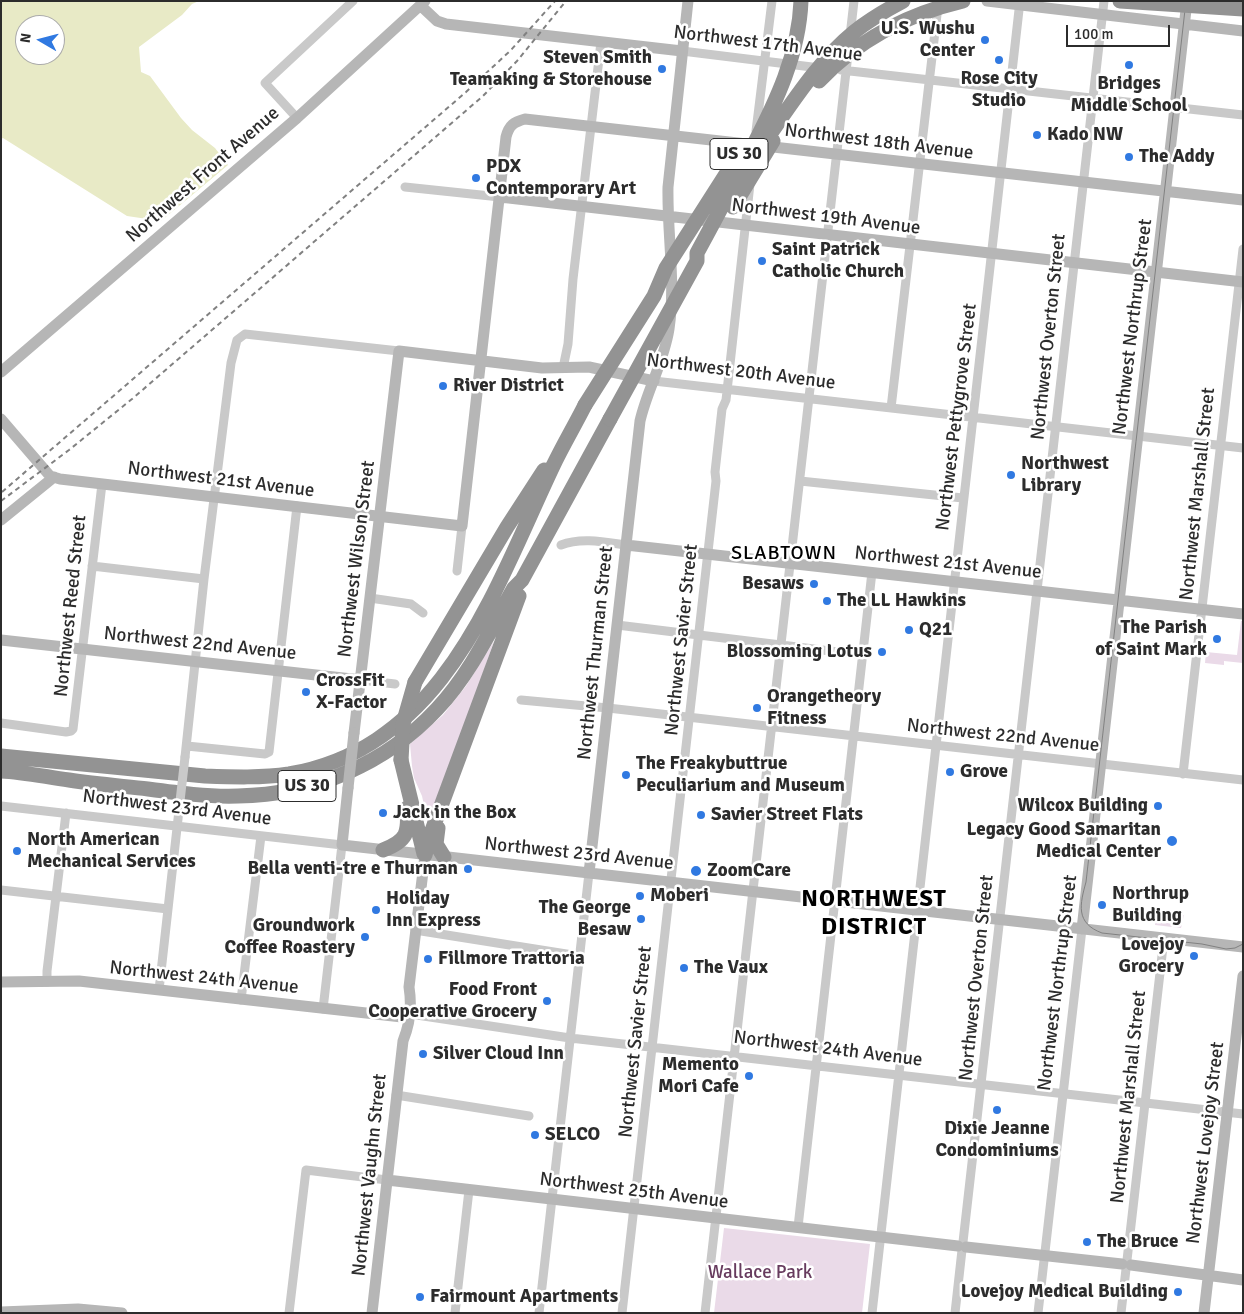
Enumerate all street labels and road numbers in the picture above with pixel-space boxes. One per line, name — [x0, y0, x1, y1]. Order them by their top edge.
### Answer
street label: Northwest 17th Avenue — [672, 21, 864, 67]
street label: Northwest Front Avenue — [122, 102, 284, 248]
street label: Northwest 18th Avenue — [783, 119, 975, 165]
road number: US 30 — [710, 138, 768, 170]
street label: Northwest 19th Avenue — [730, 194, 922, 240]
street label: Northwest Northrup Street — [1108, 218, 1158, 436]
street label: Northwest Overton Street — [1027, 233, 1071, 441]
street label: Northwest Pettygrove Street — [932, 302, 982, 532]
street label: Northwest 20th Avenue — [645, 349, 837, 395]
street label: Northwest Marshall Street — [1175, 386, 1221, 602]
street label: Northwest 21st Avenue — [126, 457, 316, 503]
street label: Northwest Wilson Street — [334, 459, 380, 659]
street label: Northwest Reed Street — [50, 514, 92, 698]
street label: Northwest 21st Avenue — [853, 542, 1043, 584]
street label: Northwest Savier Street — [661, 543, 703, 737]
street label: Northwest Thurman Street — [573, 545, 619, 761]
street label: Northwest 22nd Avenue — [103, 623, 297, 665]
street label: Northwest 22nd Avenue — [906, 715, 1100, 757]
road number: US 30 — [278, 770, 336, 801]
street label: Northwest 23rd Avenue — [81, 785, 273, 831]
street label: Northwest 23rd Avenue — [483, 833, 675, 875]
street label: Northwest Overton Street — [955, 874, 999, 1082]
street label: Northwest Northrup Street — [1033, 874, 1083, 1092]
street label: Northwest Savier Street — [615, 945, 657, 1139]
street label: Northwest 24th Avenue — [108, 957, 300, 999]
street label: Northwest Marshall Street — [1106, 989, 1152, 1205]
street label: Northwest 24th Avenue — [732, 1026, 924, 1072]
street label: Northwest Lovejoy Street — [1182, 1041, 1230, 1245]
street label: Northwest Vaughn Street — [348, 1073, 392, 1277]
street label: Northwest 25th Avenue — [538, 1168, 730, 1214]

